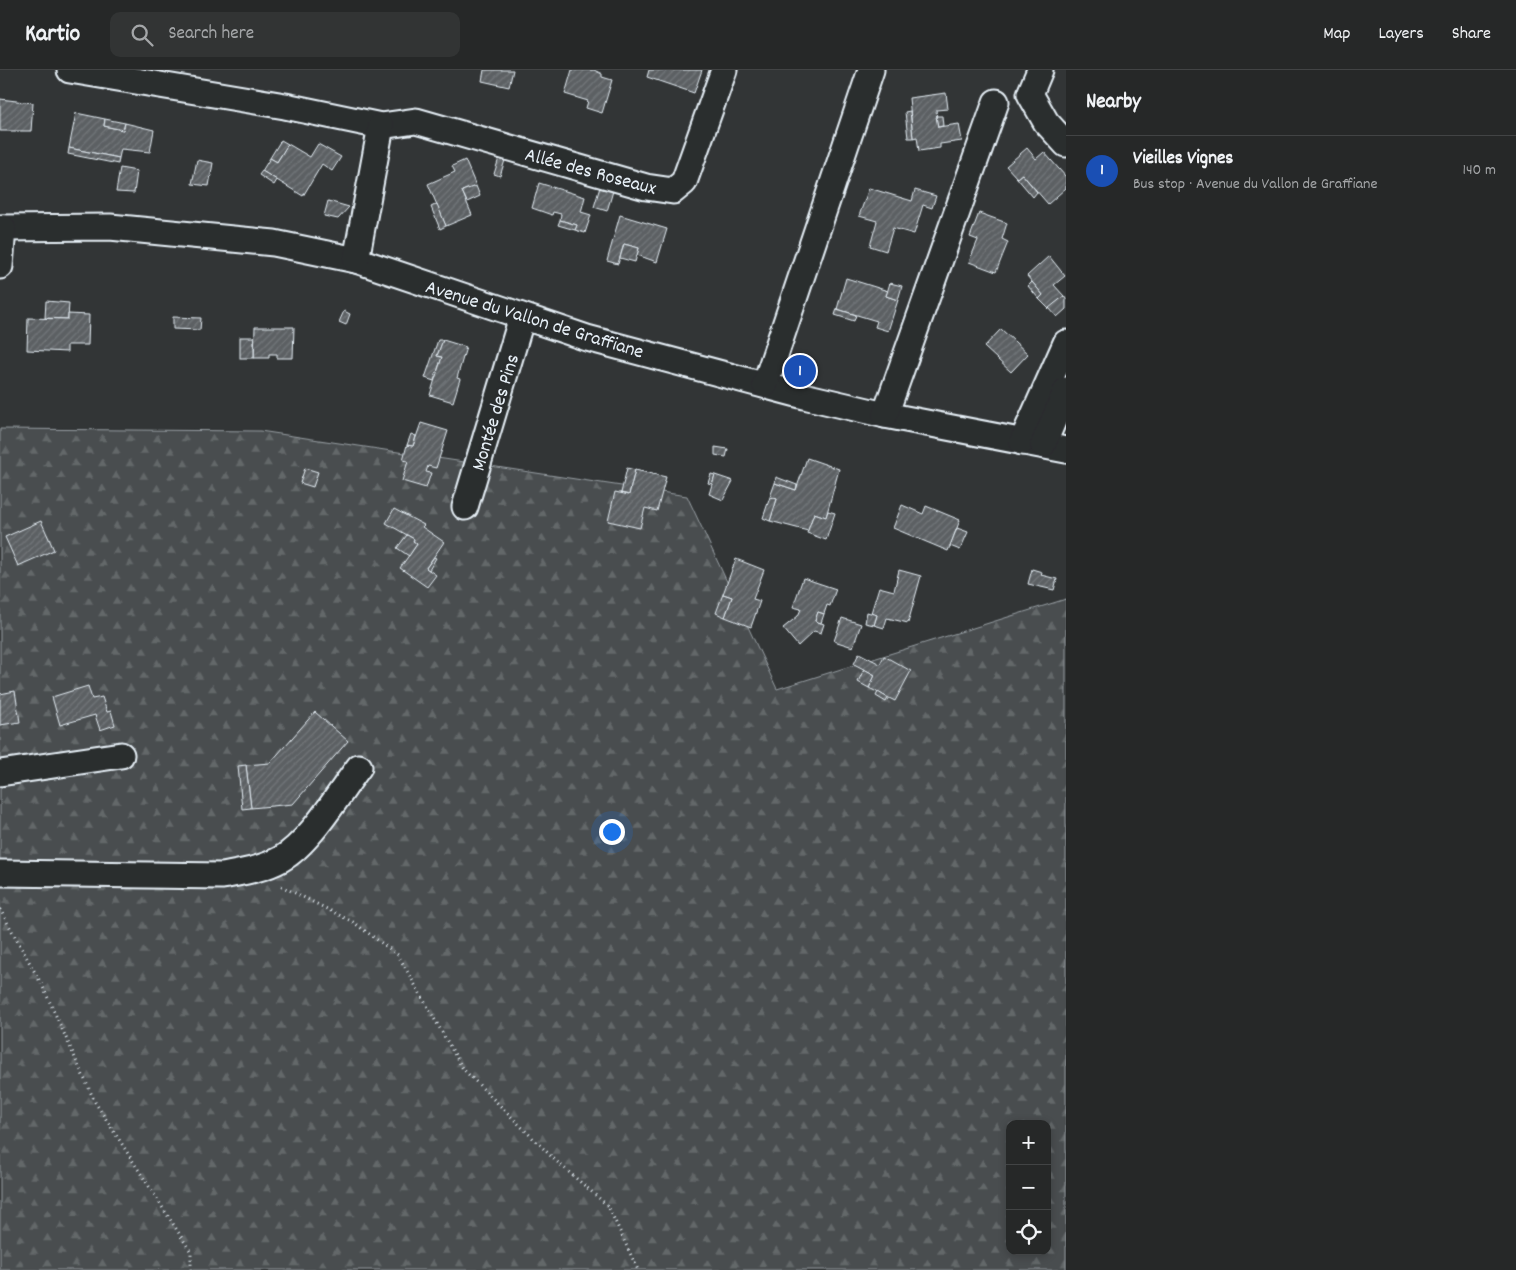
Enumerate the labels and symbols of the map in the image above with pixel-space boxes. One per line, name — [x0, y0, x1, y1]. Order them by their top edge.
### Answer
street label: Allée des Roseaux — [521, 142, 660, 204]
street label: Avenue du Vallon de Graffiane — [422, 274, 647, 367]
street label: Montée des Pins — [466, 351, 528, 475]
pin: 1 — [784, 352, 816, 390]
your location — [599, 819, 625, 845]

